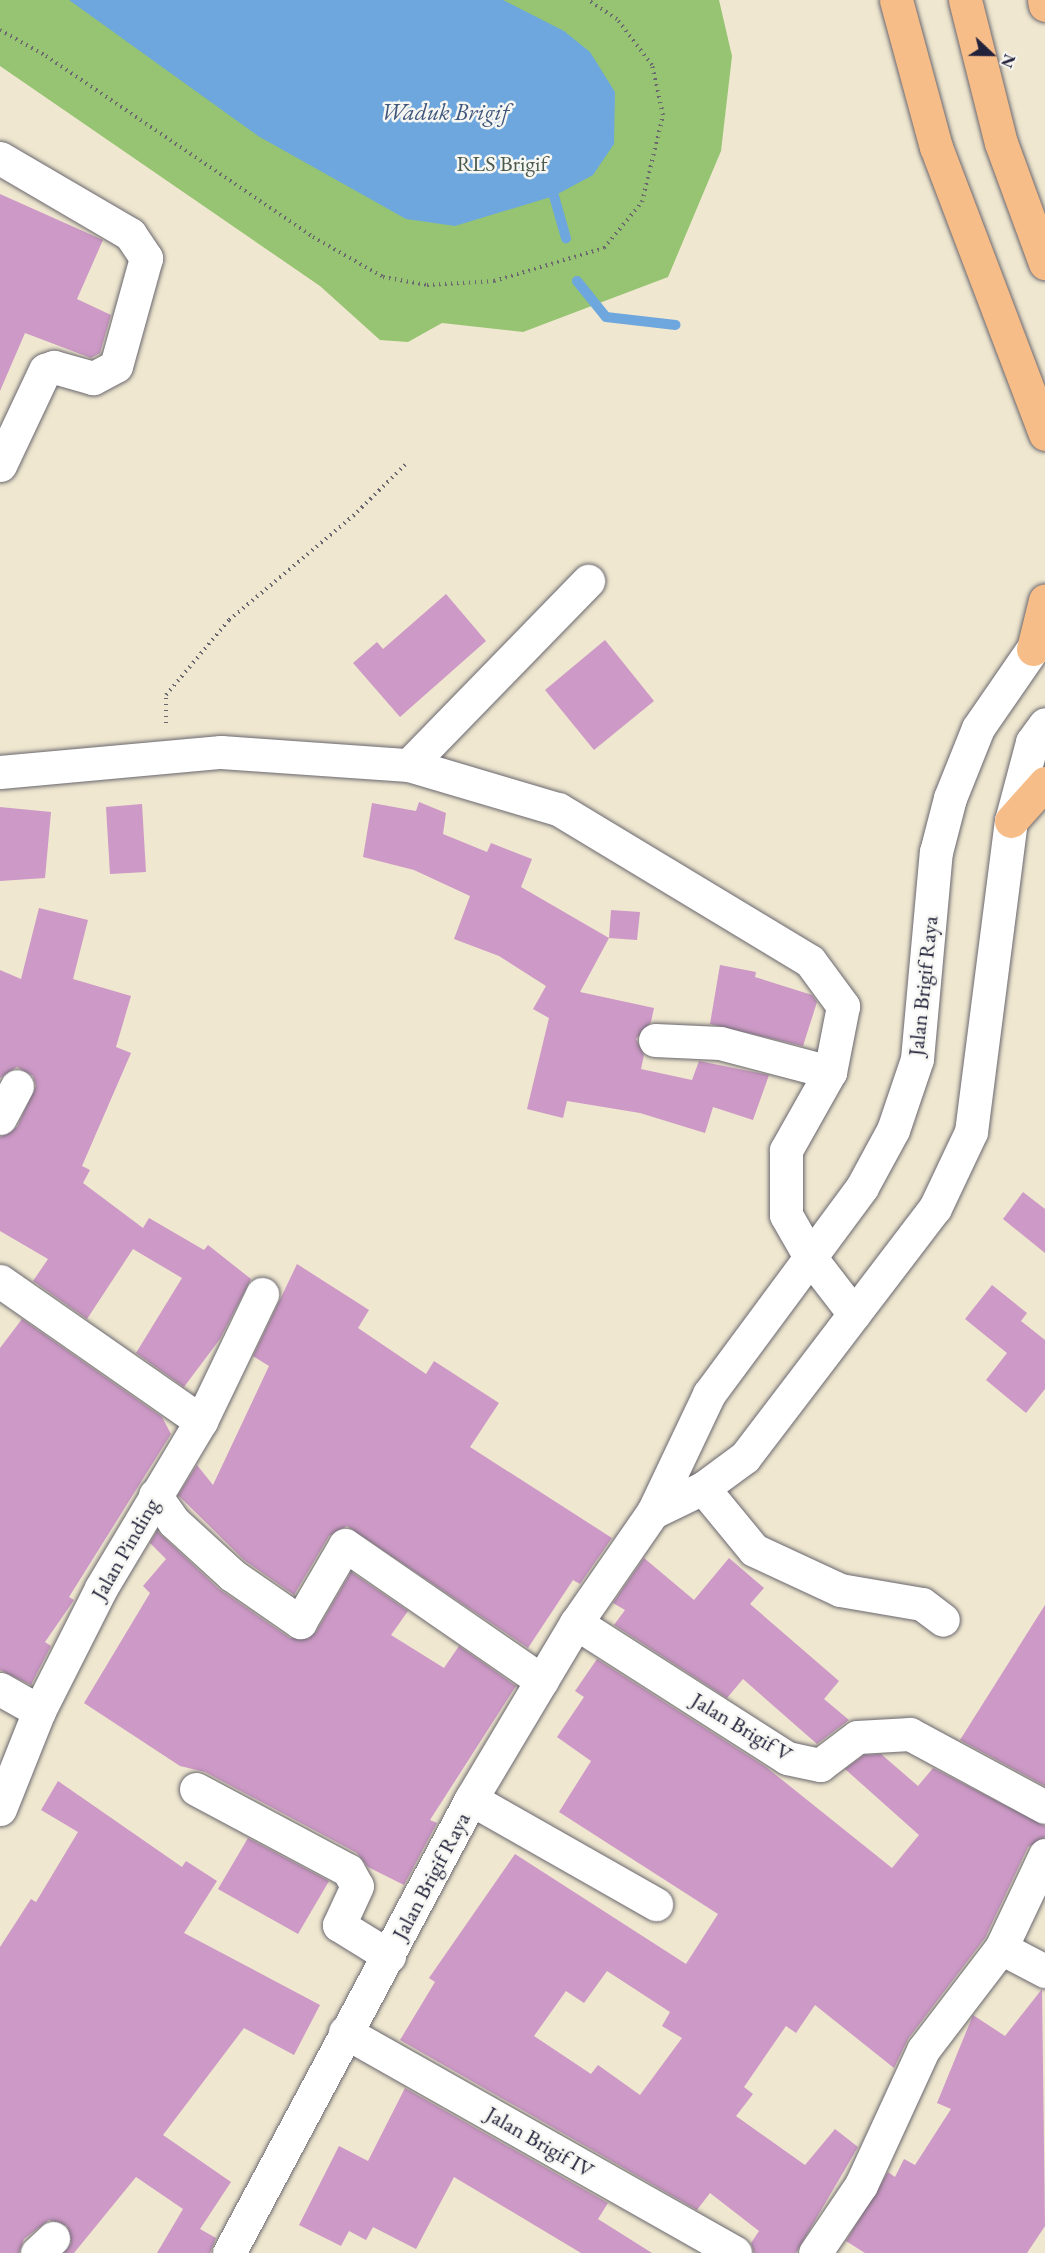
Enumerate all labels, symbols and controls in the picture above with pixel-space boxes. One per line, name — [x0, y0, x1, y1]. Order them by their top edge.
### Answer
north arrow — [961, 24, 1021, 84]
text: N — [996, 51, 1020, 71]
water label: Waduk Brigif — [381, 98, 509, 126]
park label: RLS Brigif — [457, 151, 547, 177]
street label: Jalan Brigif Raya — [903, 915, 943, 1057]
street label: Jalan Pinding — [85, 1493, 165, 1605]
street label: Jalan Brigif V — [687, 1687, 797, 1767]
street label: Jalan Brigif Raya — [386, 1808, 476, 1944]
street label: Jalan Brigif IV — [481, 2100, 599, 2184]

